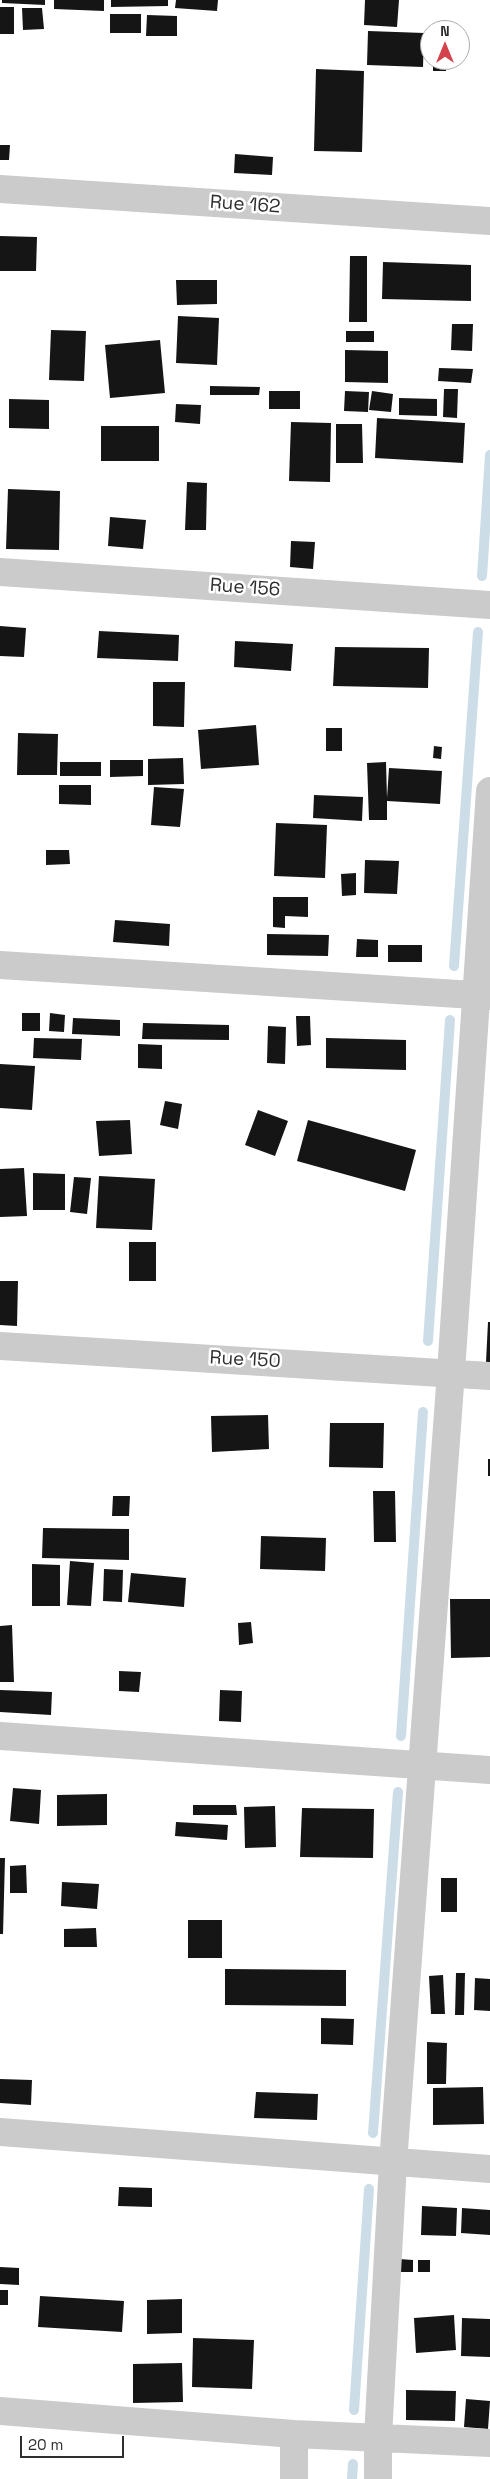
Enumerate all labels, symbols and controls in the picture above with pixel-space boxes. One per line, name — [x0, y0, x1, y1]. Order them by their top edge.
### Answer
north arrow — [420, 20, 470, 70]
text: N — [440, 22, 450, 40]
street label: Rue 162 — [209, 191, 281, 219]
street label: Rue 156 — [209, 574, 281, 602]
street label: Rue 150 — [209, 1347, 281, 1373]
scale bar — [22, 2426, 126, 2458]
text: 20 m — [28, 2435, 63, 2454]

